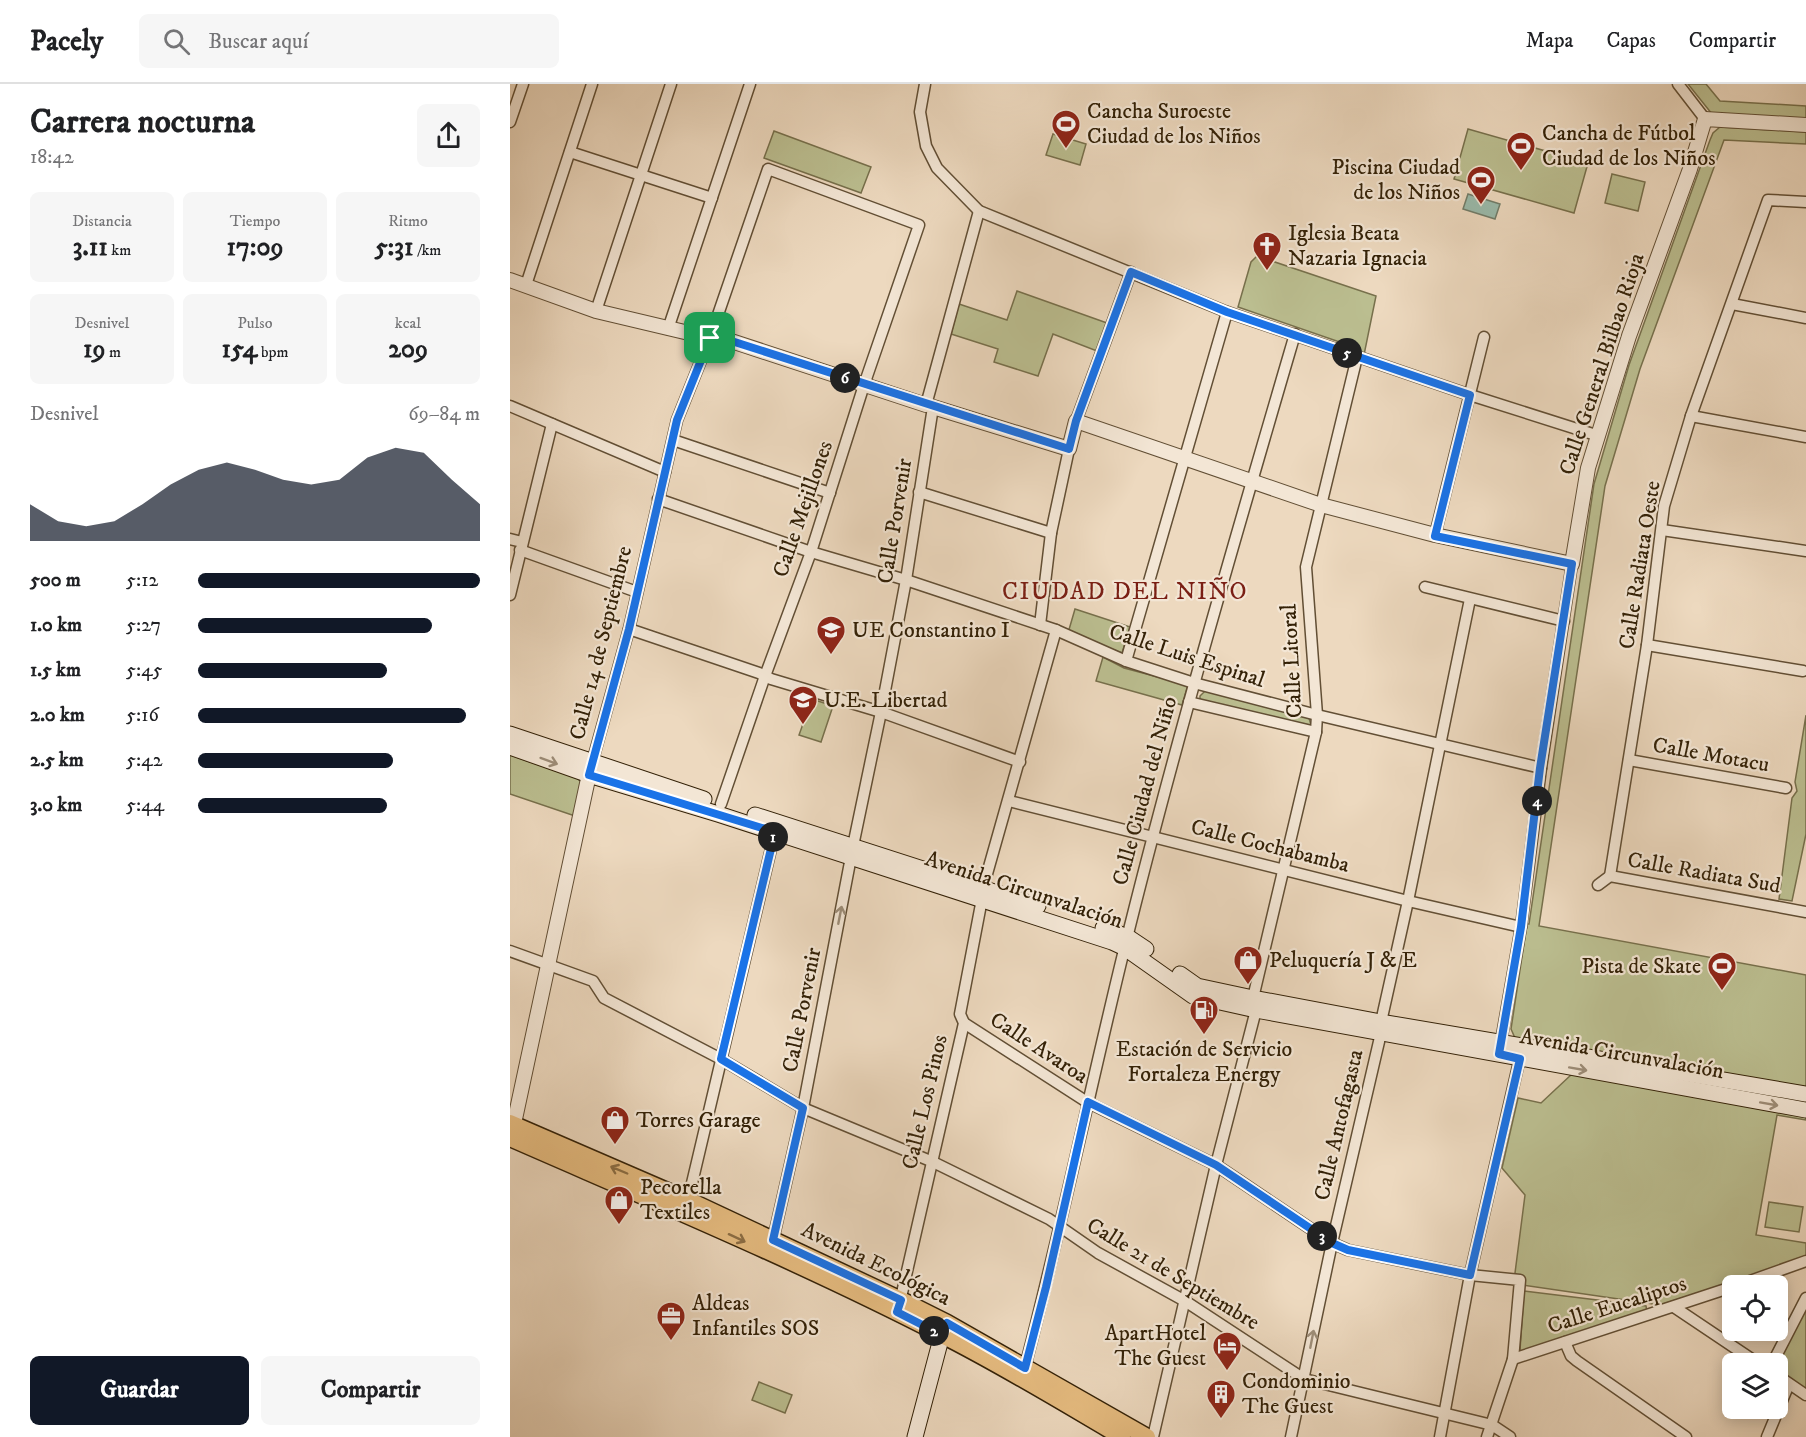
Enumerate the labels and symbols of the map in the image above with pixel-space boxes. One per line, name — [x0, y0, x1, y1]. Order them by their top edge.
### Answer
place label: Cancha Suroeste Ciudad de los Niños — [1087, 98, 1261, 150]
sports icon: Cancha Suroeste Ciudad de los Niños — [1050, 108, 1082, 150]
place label: Cancha de Fútbol Ciudad de los Niños — [1542, 120, 1716, 172]
sports icon: Cancha de Fútbol Ciudad de los Niños — [1505, 130, 1537, 172]
place label: Piscina Ciudad de los Niños — [1331, 154, 1460, 206]
sports icon: Piscina Ciudad de los Niños — [1465, 164, 1497, 206]
place label: Iglesia Beata Nazaria Ignacia — [1288, 220, 1427, 272]
church icon: Iglesia Beata Nazaria Ignacia — [1251, 230, 1283, 272]
street label: Calle General Bilbao Rioja — [1553, 249, 1651, 478]
pin — [684, 312, 735, 363]
pin: 5 — [1332, 338, 1362, 368]
pin: 6 — [830, 363, 860, 393]
street label: Calle Mejillones — [767, 437, 839, 581]
street label: Calle Porvenir — [872, 456, 918, 586]
street label: Calle Radiata Oeste — [1613, 479, 1667, 651]
street label: Calle 14 de Septiembre — [564, 543, 638, 743]
district label: CIUDAD DEL NIÑO — [1002, 576, 1248, 607]
street label: Calle Litoral — [1276, 603, 1308, 719]
school or university icon: UE Constantino I — [815, 614, 847, 656]
place label: UE Constantino I — [852, 617, 1010, 644]
street label: Calle Luis Espinal — [1106, 618, 1269, 694]
school or university icon: U.E. Libertad — [787, 684, 819, 726]
place label: U.E. Libertad — [824, 687, 948, 714]
street label: Calle Ciudad del Niño — [1107, 694, 1183, 888]
street label: Calle Motacu — [1651, 731, 1771, 779]
one-way arrow — [539, 756, 558, 767]
pin: 4 — [1522, 786, 1552, 816]
street label: Calle Cochabamba — [1188, 813, 1353, 879]
pin: 1 — [758, 822, 788, 852]
street label: Avenida Circunvalación — [922, 845, 1127, 935]
street label: Calle Radiata Sud — [1625, 846, 1783, 900]
one-way arrow — [835, 906, 846, 926]
shop icon: Peluquería J & E — [1232, 944, 1264, 986]
street label: Calle Porvenir — [777, 945, 827, 1075]
place label: Peluquería J & E — [1269, 947, 1417, 974]
sports icon: Pista de Skate — [1706, 950, 1738, 992]
place label: Pista de Skate — [1581, 953, 1701, 980]
fuel station icon: Estación de Servicio Fortaleza Energy — [1188, 994, 1220, 1036]
street label: Calle Avaroa — [985, 1006, 1094, 1090]
street label: Avenida Circunvalación — [1518, 1023, 1727, 1085]
street label: Calle Los Pinos — [896, 1032, 954, 1172]
place label: Estación de Servicio Fortaleza Energy — [1116, 1036, 1292, 1088]
street label: Calle Antofagasta — [1309, 1046, 1370, 1203]
one-way arrow — [1567, 1064, 1587, 1075]
one-way arrow — [1759, 1098, 1779, 1109]
shop icon: Torres Garage — [599, 1104, 631, 1146]
place label: Torres Garage — [636, 1107, 761, 1134]
one-way arrow — [611, 1164, 629, 1175]
place label: Pecorella Textiles — [640, 1174, 722, 1226]
shop icon: Pecorella Textiles — [603, 1184, 635, 1226]
street label: Calle 21 de Septiembre — [1082, 1212, 1264, 1336]
street label: Avenida Ecológica — [797, 1216, 956, 1312]
pin: 3 — [1307, 1221, 1337, 1251]
one-way arrow — [727, 1232, 745, 1244]
street label: Calle Eucaliptos — [1544, 1270, 1690, 1340]
place label: Aldeas Infantiles SOS — [692, 1290, 819, 1342]
office icon: Aldeas Infantiles SOS — [655, 1300, 687, 1342]
pin: 2 — [919, 1316, 949, 1346]
place label: ApartHotel The Guest — [1105, 1320, 1206, 1372]
one-way arrow — [1307, 1329, 1318, 1349]
hotel icon: ApartHotel The Guest — [1211, 1330, 1243, 1372]
place label: Condominio The Guest — [1242, 1368, 1351, 1420]
building icon: Condominio The Guest — [1205, 1378, 1237, 1420]

